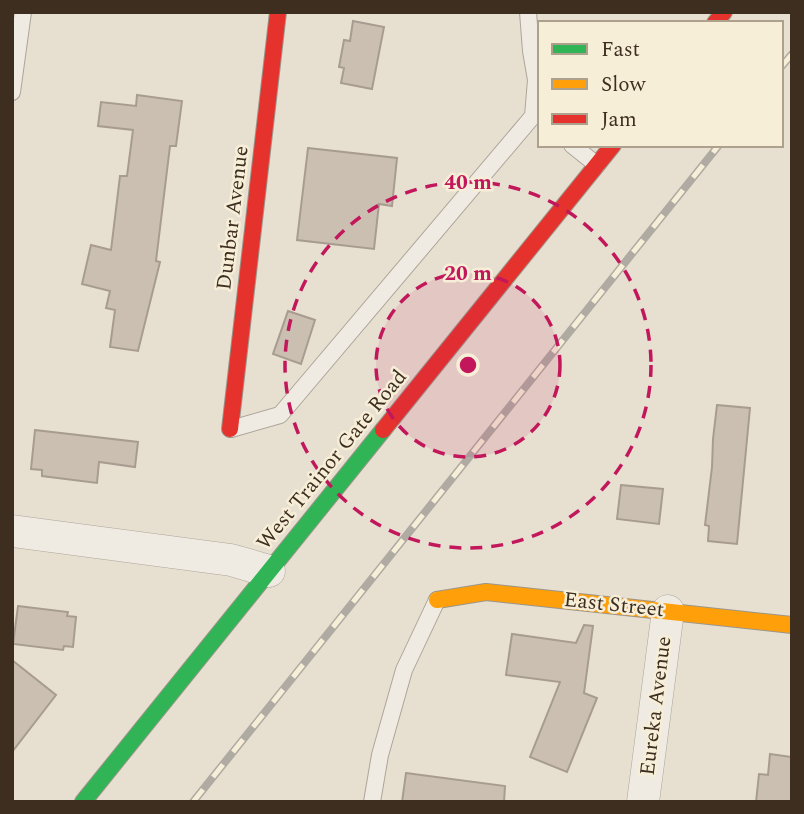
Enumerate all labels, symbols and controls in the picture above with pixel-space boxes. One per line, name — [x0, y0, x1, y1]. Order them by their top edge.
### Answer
legend — [538, 21, 783, 147]
text: Fast — [601, 34, 640, 66]
text: Slow — [601, 69, 647, 101]
text: Jam — [601, 104, 637, 136]
street label: Dunbar Avenue — [208, 144, 258, 292]
text: 40 m — [444, 167, 492, 199]
text: 20 m — [444, 258, 492, 290]
centre of rings — [456, 353, 480, 377]
street label: West Trainor Gate Road — [249, 363, 415, 557]
street label: East Street — [562, 584, 666, 626]
street label: Eureka Avenue — [632, 634, 680, 778]

